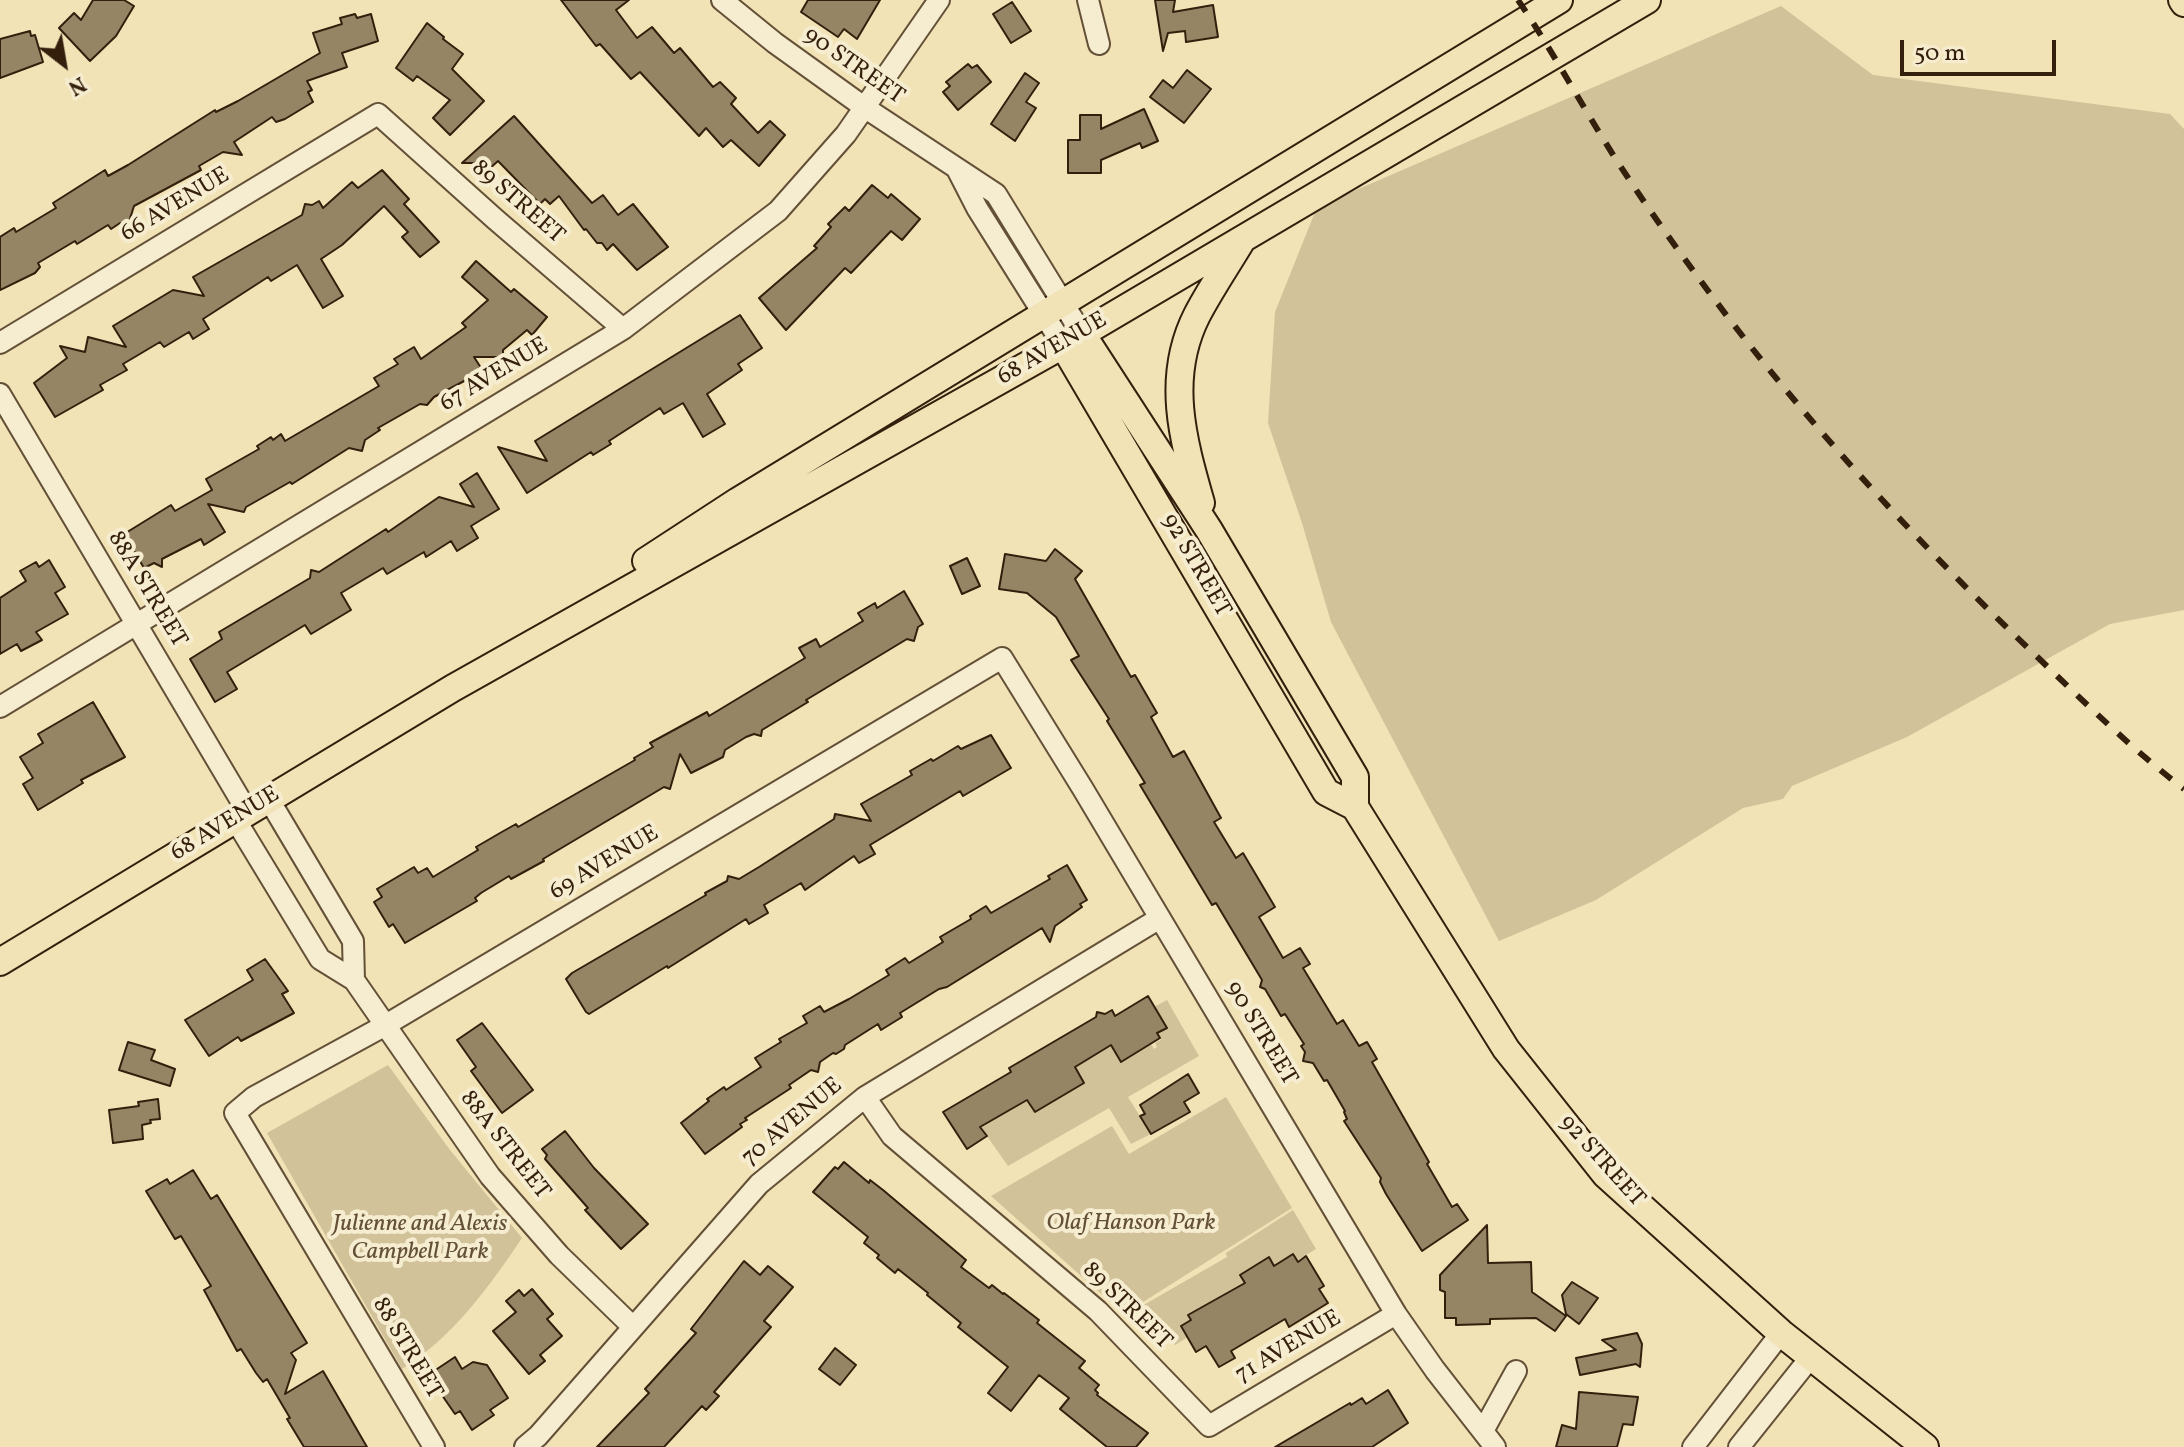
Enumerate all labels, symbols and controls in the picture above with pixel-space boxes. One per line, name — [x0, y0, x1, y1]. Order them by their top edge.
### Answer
street label: 90 STREET — [797, 22, 909, 112]
north arrow — [24, 24, 104, 104]
scale bar — [1904, 24, 2060, 74]
text: 50 m — [1914, 37, 1966, 71]
text: N — [62, 68, 91, 102]
street label: 89 STREET — [465, 155, 569, 251]
street label: 66 AVENUE — [116, 162, 236, 250]
street label: 68 AVENUE — [993, 307, 1113, 393]
street label: 67 AVENUE — [436, 332, 554, 420]
street label: 92 STREET — [1154, 509, 1236, 623]
street label: 88A STREET — [100, 527, 192, 653]
street label: 68 AVENUE — [166, 781, 286, 869]
street label: 69 AVENUE — [545, 820, 665, 908]
street label: 90 STREET — [1218, 977, 1302, 1091]
street label: 70 AVENUE — [737, 1073, 849, 1173]
street label: 88A STREET — [452, 1086, 556, 1206]
street label: 92 STREET — [1552, 1110, 1650, 1214]
park label: Olaf Hanson Park — [1046, 1211, 1216, 1239]
park label: Julienne and Alexis Campbell Park — [333, 1212, 507, 1268]
street label: 89 STREET — [1075, 1257, 1177, 1357]
street label: 88 STREET — [364, 1293, 448, 1405]
street label: 71 AVENUE — [1231, 1305, 1347, 1391]

